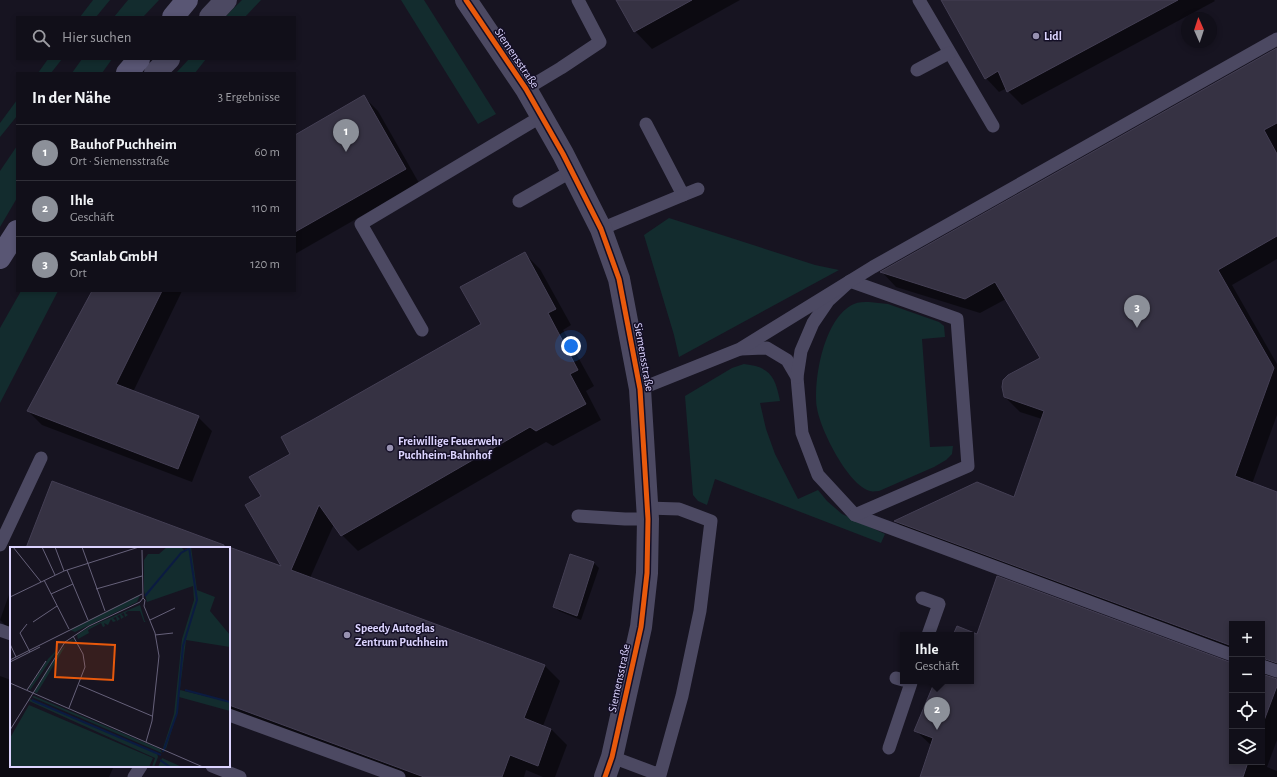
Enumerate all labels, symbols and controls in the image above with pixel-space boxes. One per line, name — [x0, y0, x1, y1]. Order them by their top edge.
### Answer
north arrow — [1181, 12, 1217, 48]
search box — [16, 16, 296, 60]
street label: Siemensstraße — [493, 26, 541, 90]
icon: search — [30, 27, 52, 49]
text: Hier suchen — [62, 30, 132, 45]
place label: Lidl — [1044, 30, 1062, 42]
marker: Lidl — [1031, 31, 1041, 41]
text: In der Nähe — [32, 89, 111, 106]
text: 3 Ergebnisse — [218, 91, 280, 104]
pin: 1 — [333, 119, 359, 152]
text: Bauhof Puchheim — [70, 137, 177, 152]
text: 1 — [43, 146, 47, 159]
text: 60 m — [254, 146, 280, 159]
text: Ort · Siemensstraße — [70, 155, 169, 168]
text: Ihle — [70, 193, 94, 208]
text: 2 — [42, 202, 48, 215]
text: 110 m — [252, 202, 280, 215]
text: Geschäft — [70, 211, 114, 224]
text: Scanlab GmbH — [70, 249, 158, 264]
text: 3 — [42, 258, 48, 271]
text: 120 m — [250, 258, 280, 271]
text: Ort — [70, 267, 87, 280]
pin: 3 — [1124, 295, 1150, 328]
street label: Siemensstraße — [632, 322, 656, 392]
your location — [561, 336, 581, 356]
place label: Freiwillige Feuerwehr Puchheim-Bahnhof — [398, 435, 503, 461]
marker: Freiwillige Feuerwehr Puchheim-Bahnhof — [385, 443, 395, 453]
inset map — [10, 547, 230, 767]
map controls — [1229, 621, 1265, 765]
button: + — [1229, 621, 1265, 657]
place label: Speedy Autoglas Zentrum Puchheim — [355, 622, 448, 648]
marker: Speedy Autoglas Zentrum Puchheim — [342, 630, 352, 640]
popup — [900, 632, 974, 684]
text: Ihle — [915, 642, 939, 657]
street label: Siemensstraße — [606, 643, 632, 713]
button: − — [1229, 657, 1265, 693]
text: Geschäft — [915, 660, 959, 673]
button: locate — [1229, 693, 1265, 729]
pin: 2 — [924, 697, 950, 730]
button: layers — [1229, 729, 1265, 765]

